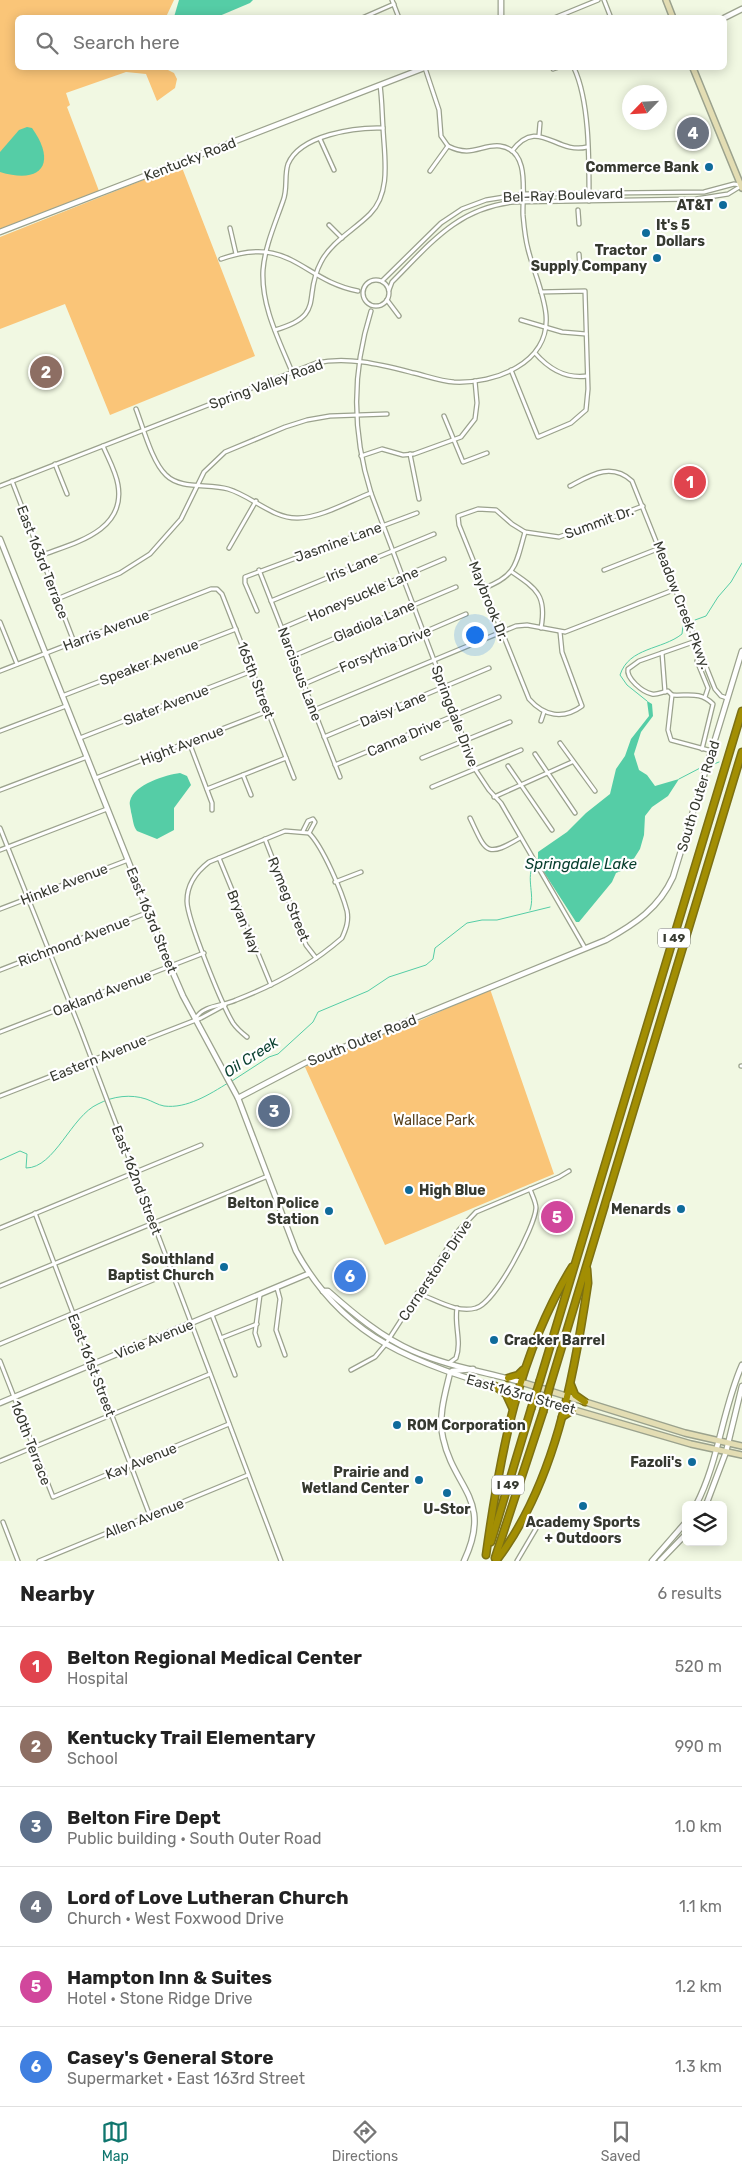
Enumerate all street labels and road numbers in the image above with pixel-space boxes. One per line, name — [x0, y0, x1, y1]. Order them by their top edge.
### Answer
street label: Kentucky Road — [142, 134, 239, 185]
street label: Bel-Ray Boulevard — [503, 185, 623, 206]
street label: Spring Valley Road — [207, 356, 326, 413]
street label: Summit Dr. — [562, 502, 636, 543]
street label: East 163rd Terrace — [13, 503, 72, 621]
street label: Jasmine Lane — [292, 519, 384, 566]
street label: Meadow Creek Pkwy. — [649, 539, 714, 672]
street label: Iris Lane — [324, 549, 381, 586]
street label: Maybrook Dr. — [465, 559, 512, 643]
street label: Honeysuckle Lane — [305, 563, 421, 625]
street label: Gladiola Lane — [331, 597, 418, 646]
street label: Harris Avenue — [61, 606, 152, 655]
street label: Forsythia Drive — [337, 622, 434, 676]
street label: Narcissus Lane — [274, 625, 325, 724]
street label: Speaker Avenue — [97, 636, 201, 689]
street label: 165th Street — [233, 639, 278, 721]
street label: Springdale Drive — [427, 663, 482, 769]
street label: Slater Avenue — [121, 681, 211, 730]
street label: Daisy Lane — [357, 688, 429, 731]
street label: Canna Drive — [365, 714, 444, 761]
street label: Hight Avenue — [138, 722, 226, 769]
street label: South Outer Road — [673, 738, 723, 854]
street label: Rymeg Street — [264, 855, 313, 944]
street label: Hinkle Avenue — [18, 860, 111, 909]
street label: East 163rd Street — [123, 865, 181, 976]
street label: Bryan Way — [223, 888, 264, 957]
street label: Richmond Avenue — [16, 912, 133, 971]
road number: I 49 — [658, 928, 690, 948]
street label: Oakland Avenue — [50, 967, 154, 1020]
street label: South Outer Road — [305, 1011, 419, 1070]
street label: Eastern Avenue — [47, 1031, 149, 1086]
street label: East 162nd Street — [108, 1123, 165, 1238]
street label: Cornerstone Drive — [395, 1216, 476, 1324]
street label: East 161st Street — [64, 1311, 119, 1420]
street label: Vicie Avenue — [112, 1316, 196, 1363]
street label: East 163rd Street — [464, 1371, 578, 1418]
street label: 160th Terrace — [7, 1399, 54, 1488]
street label: Kay Avenue — [103, 1439, 179, 1483]
road number: I 49 — [492, 1476, 524, 1494]
street label: Allen Avenue — [102, 1495, 187, 1542]

